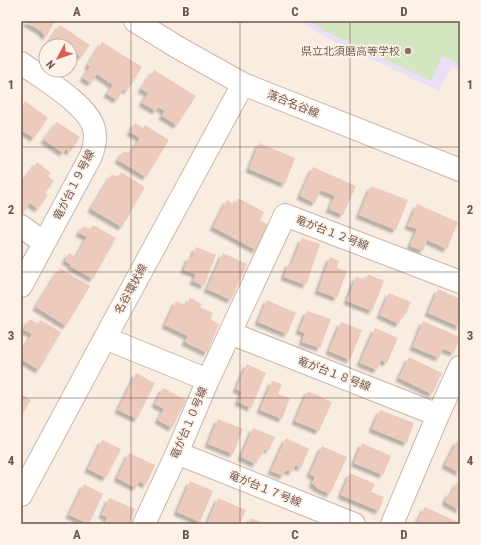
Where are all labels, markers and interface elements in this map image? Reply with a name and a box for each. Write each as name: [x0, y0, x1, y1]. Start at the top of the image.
text: A: [73, 4, 81, 19]
text: B: [182, 4, 190, 19]
text: C: [291, 4, 299, 19]
text: D: [400, 4, 408, 19]
north arrow: [38, 38, 78, 78]
place label: 県立北須磨高等学校: [301, 45, 400, 58]
marker: 県立北須磨高等学校: [403, 46, 413, 56]
text: N: [44, 57, 58, 71]
text: 1: [8, 77, 14, 92]
text: 1: [467, 77, 473, 92]
street label: 落合名谷線: [265, 88, 321, 120]
street label: 竜が台１９号線: [51, 148, 97, 222]
text: 2: [8, 202, 15, 217]
text: 2: [467, 202, 474, 217]
street label: 竜が台１２号線: [294, 213, 370, 253]
street label: 名谷環状線: [112, 262, 150, 316]
text: 3: [8, 328, 14, 343]
text: 3: [467, 328, 473, 343]
street label: 竜が台１８号線: [296, 354, 372, 394]
street label: 竜が台１０号線: [168, 385, 210, 461]
text: 4: [8, 453, 15, 468]
text: 4: [467, 453, 474, 468]
street label: 竜が台１７号線: [227, 469, 303, 509]
text: A: [73, 527, 81, 542]
text: B: [182, 527, 190, 542]
text: C: [291, 527, 299, 542]
text: D: [400, 527, 408, 542]

